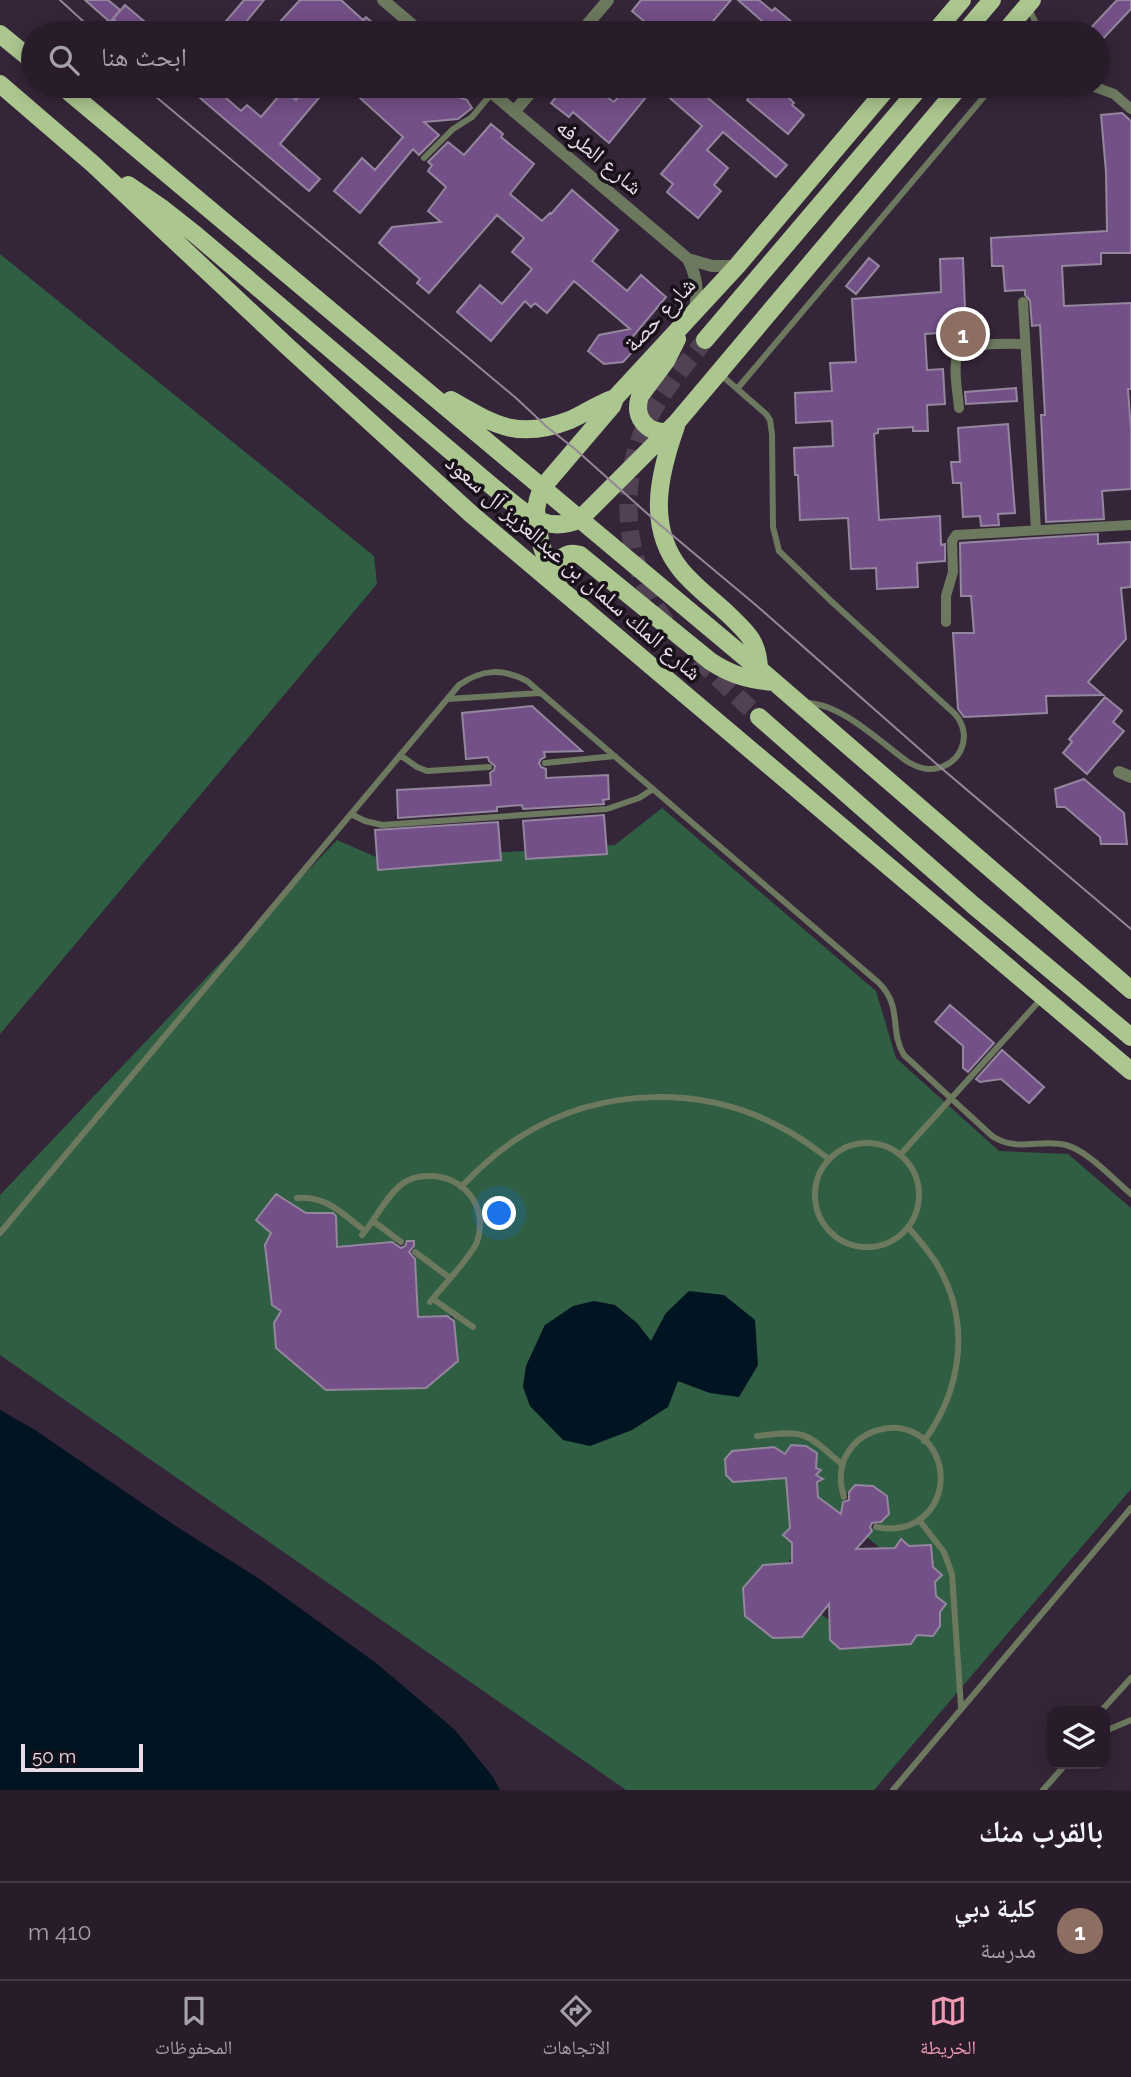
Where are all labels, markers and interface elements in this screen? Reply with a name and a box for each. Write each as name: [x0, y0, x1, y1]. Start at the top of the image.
search box: [21, 21, 1110, 98]
icon: search: [45, 41, 83, 79]
text: ابحث هنا: [101, 42, 187, 72]
street label: شارع الطرفه: [550, 112, 648, 201]
street label: شارع حصة: [618, 271, 702, 358]
pin: 1: [940, 308, 986, 360]
street label: شارع الملك سلمان بن عبدالعزيز آل سعود: [439, 448, 708, 687]
your location: [482, 1196, 516, 1230]
map controls: [1047, 1706, 1110, 1769]
button: layers: [1047, 1706, 1110, 1769]
scale bar: [21, 1741, 144, 1773]
text: 50 m: [32, 1745, 76, 1767]
text: بالقرب منك: [979, 1814, 1103, 1849]
text: كلية دبي: [954, 1893, 1036, 1923]
text: 410 m: [28, 1918, 92, 1945]
text: 1: [1074, 1918, 1086, 1945]
text: مدرسة: [980, 1936, 1036, 1963]
tab: المحفوظات: [155, 1992, 232, 2066]
tab: الاتجاهات: [542, 1992, 610, 2066]
tab: الخريطة: [920, 1992, 976, 2066]

